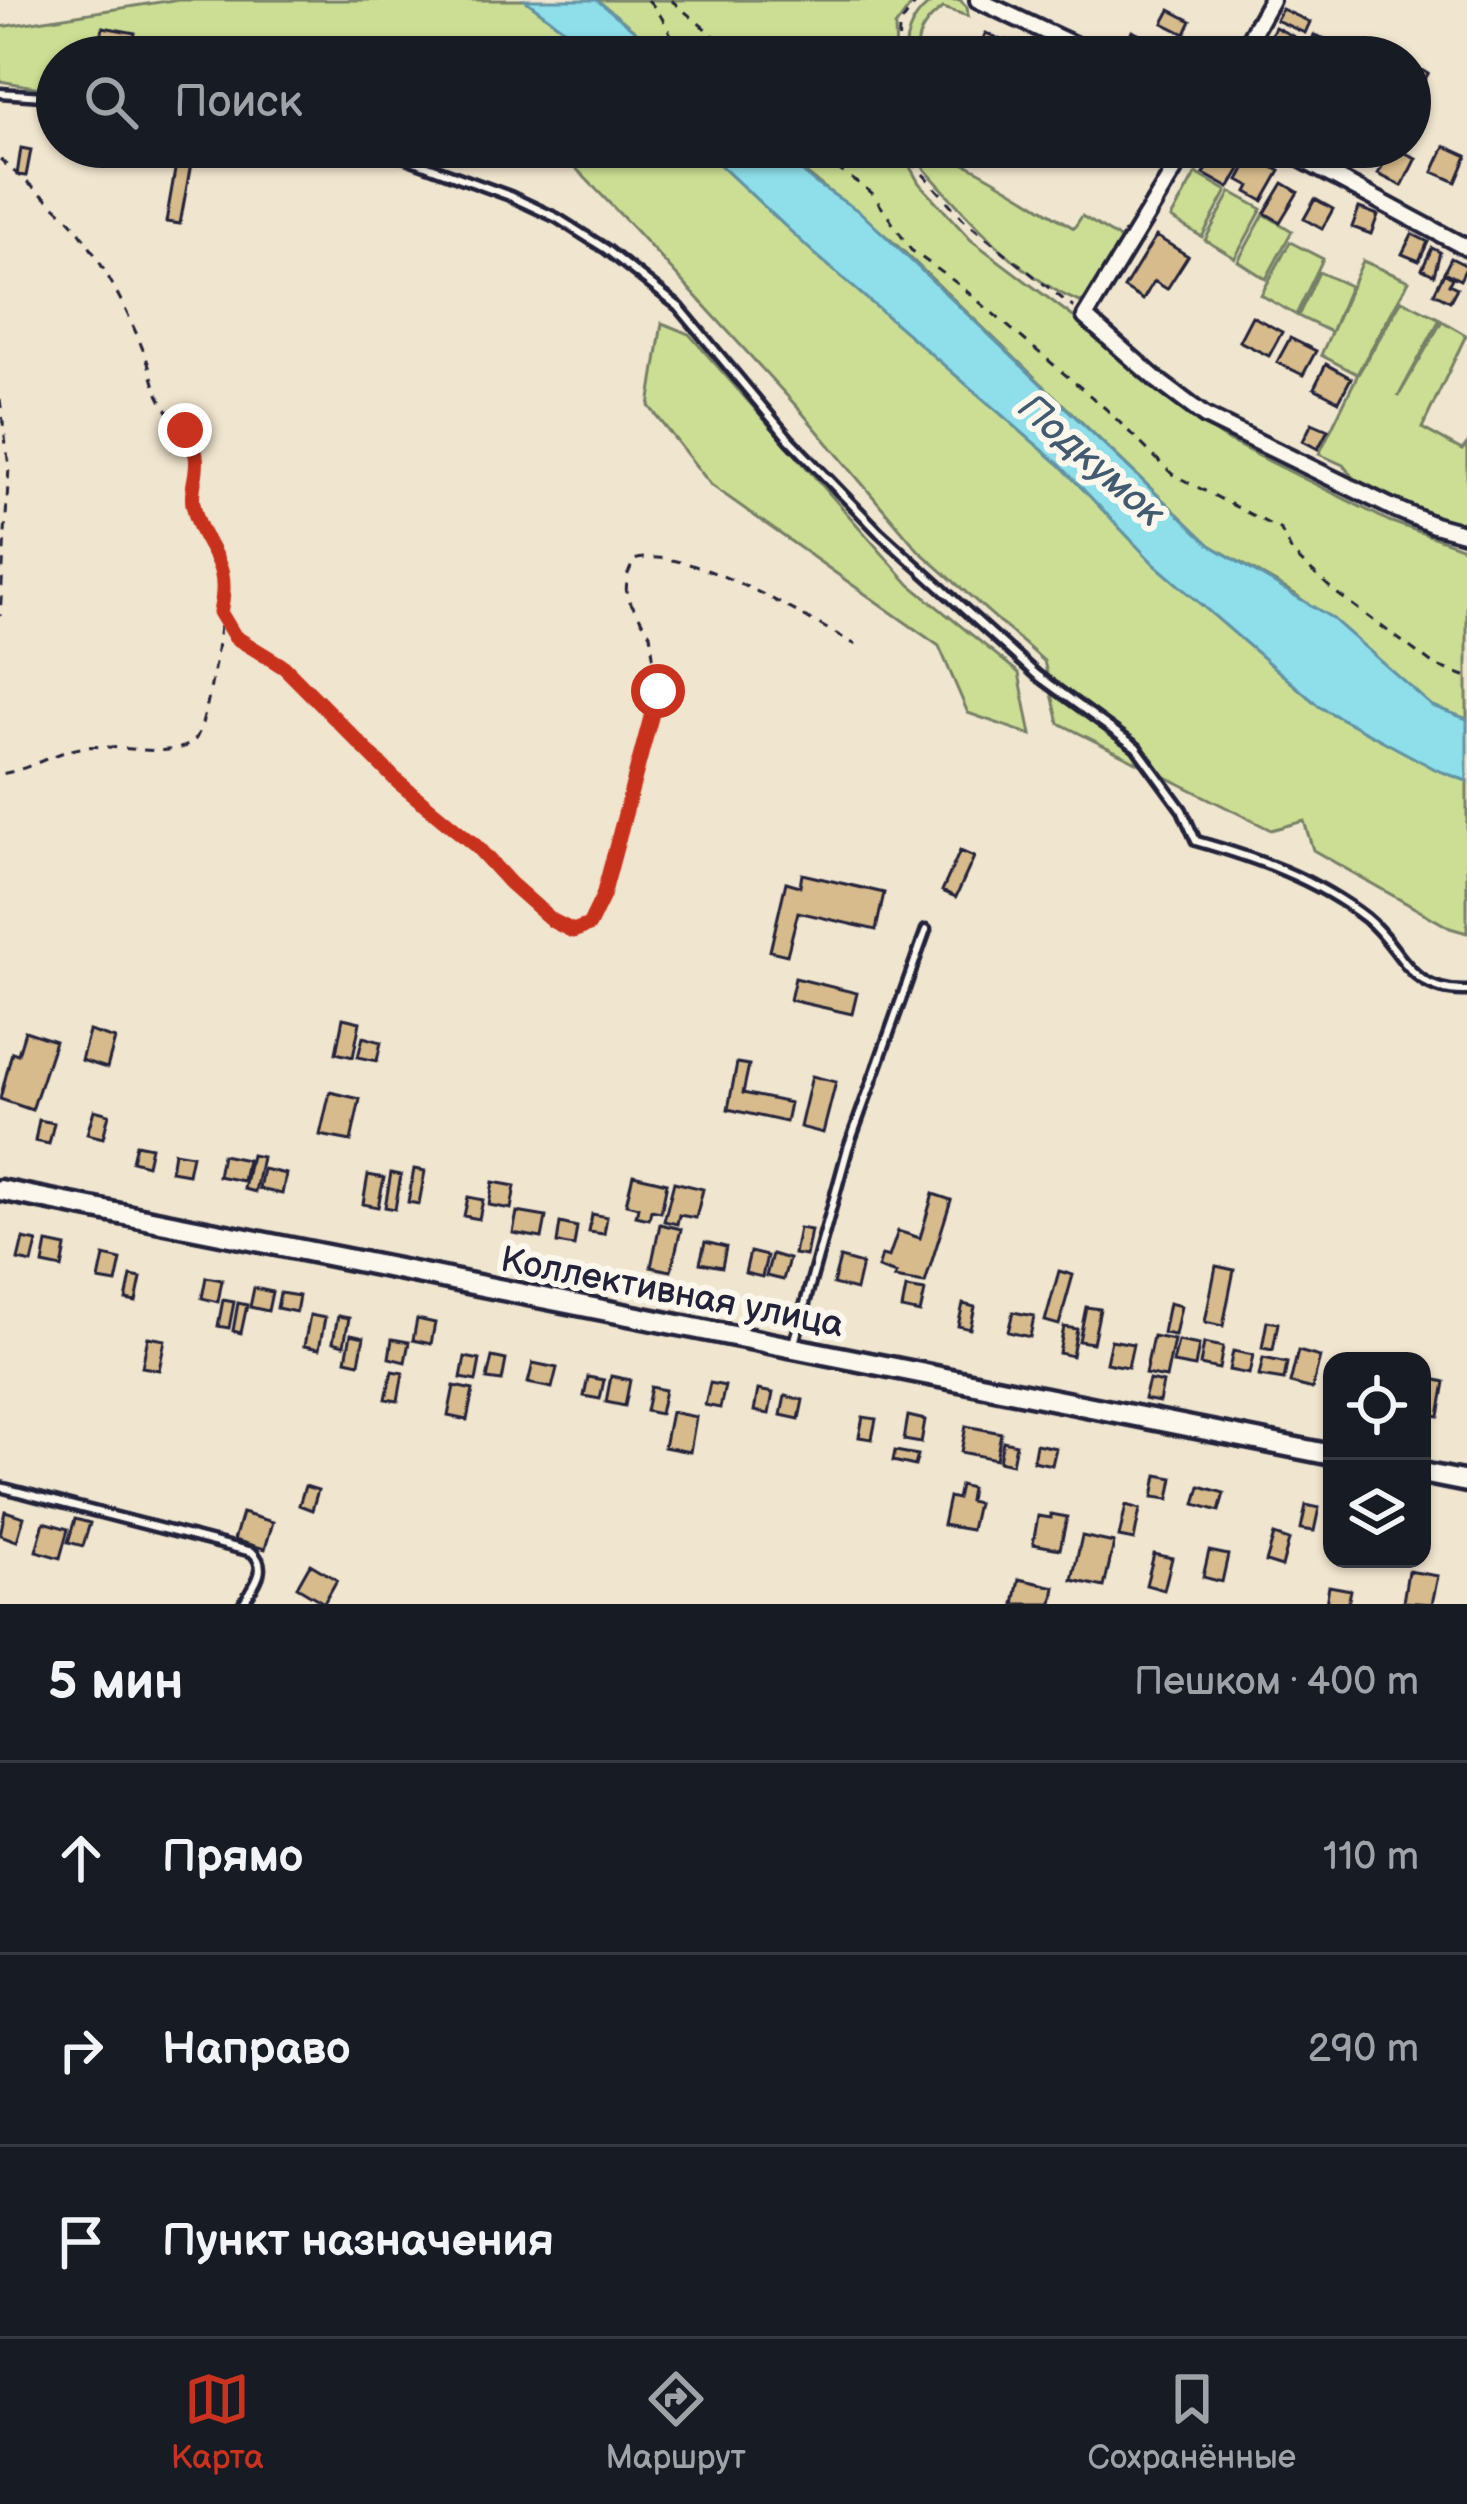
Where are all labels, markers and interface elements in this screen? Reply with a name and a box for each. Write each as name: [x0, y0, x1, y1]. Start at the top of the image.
search box: [36, 36, 1431, 168]
icon: search: [78, 69, 144, 135]
text: Поиск: [174, 75, 302, 130]
water label: Подкумок: [1008, 385, 1174, 538]
route end: [158, 403, 212, 457]
route start: [631, 664, 685, 718]
street label: Коллективная улица: [497, 1239, 847, 1347]
map controls: [1323, 1352, 1431, 1568]
button: locate: [1323, 1352, 1431, 1460]
button: layers: [1323, 1460, 1431, 1568]
text: 5 мин: [48, 1652, 183, 1713]
text: Пешком · 400 m: [1134, 1659, 1419, 1706]
icon: ahead: [48, 1825, 114, 1891]
text: Прямо: [162, 1830, 303, 1885]
text: 110 m: [1323, 1834, 1419, 1881]
icon: right: [48, 2017, 114, 2083]
text: Направо: [162, 2022, 351, 2077]
text: 290 m: [1308, 2026, 1419, 2073]
icon: arrive: [48, 2209, 114, 2275]
text: Пункт назначения: [162, 2214, 554, 2269]
tab: Карта: [171, 2366, 264, 2478]
tab: Маршрут: [606, 2366, 746, 2478]
tab: Сохранённые: [1088, 2366, 1296, 2478]

